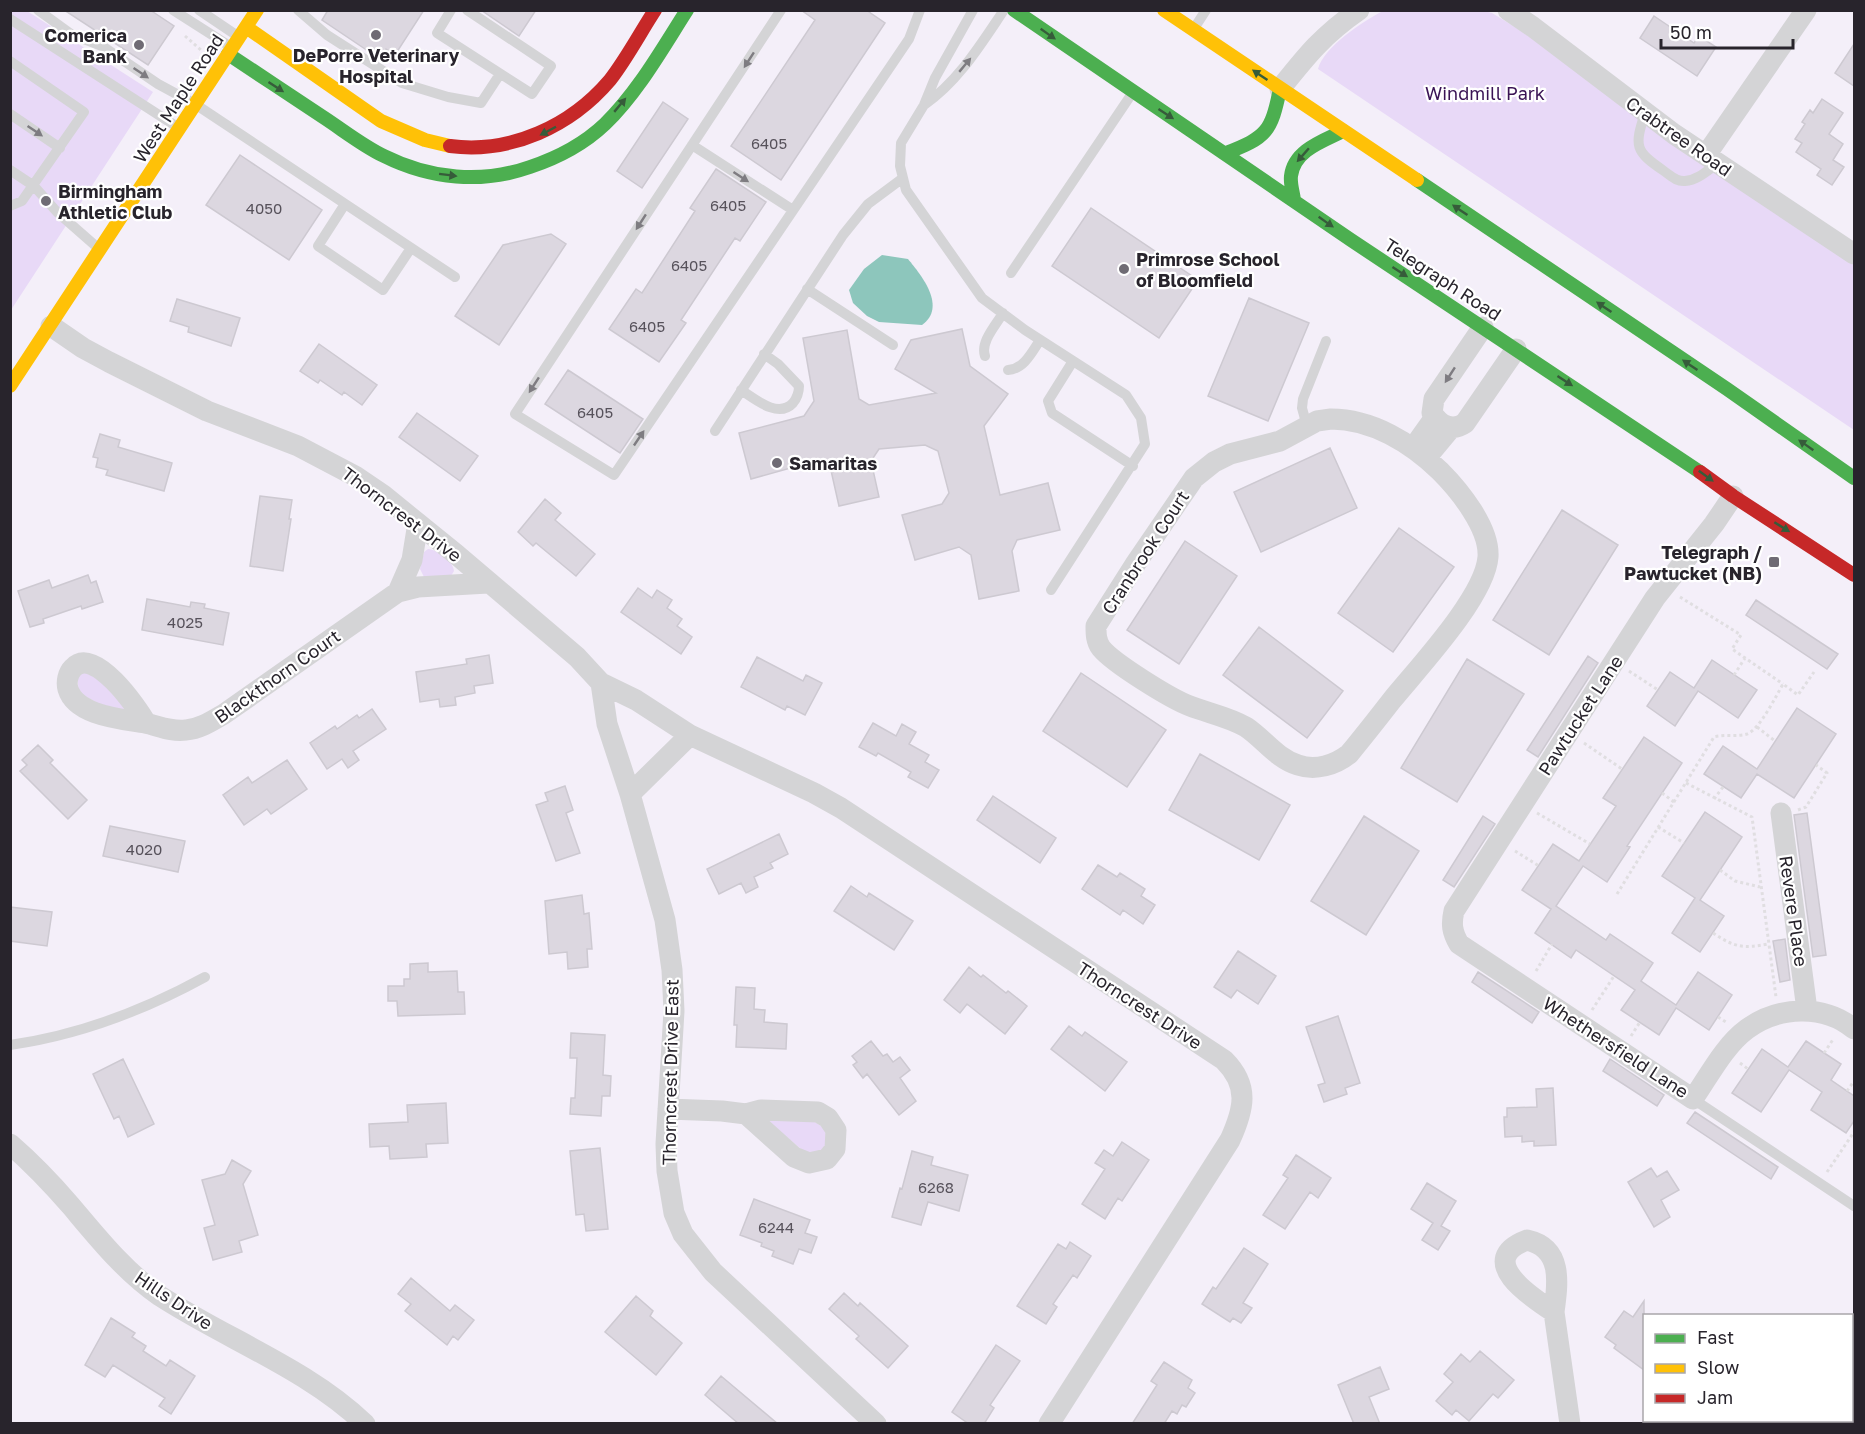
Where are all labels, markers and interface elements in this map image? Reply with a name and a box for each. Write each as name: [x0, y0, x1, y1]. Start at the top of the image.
scale bar: [1661, 12, 1793, 50]
text: 50 m: [1670, 21, 1712, 43]
place label: Comerica Bank: [44, 24, 128, 67]
marker: DePorre Veterinary Hospital: [369, 28, 383, 42]
one-way arrow: [1039, 28, 1055, 40]
street label: West Maple Road: [128, 29, 228, 167]
marker: Comerica Bank: [132, 38, 146, 52]
place label: DePorre Veterinary Hospital: [293, 44, 460, 87]
one-way arrow: [743, 51, 755, 67]
one-way arrow: [958, 58, 971, 73]
one-way arrow: [133, 67, 149, 79]
one-way arrow: [1252, 70, 1268, 81]
one-way arrow: [268, 81, 284, 92]
park label: Windmill Park: [1425, 82, 1545, 104]
street label: Crabtree Road: [1622, 91, 1736, 181]
one-way arrow: [614, 97, 627, 113]
one-way arrow: [1158, 108, 1174, 119]
one-way arrow: [27, 125, 43, 137]
one-way arrow: [539, 126, 556, 135]
house number: 6405: [751, 134, 787, 152]
one-way arrow: [1296, 148, 1309, 163]
one-way arrow: [438, 170, 457, 180]
one-way arrow: [733, 171, 750, 182]
place label: Birmingham Athletic Club: [58, 180, 172, 223]
marker: Birmingham Athletic Club: [39, 194, 53, 208]
house number: 6405: [710, 196, 746, 214]
house number: 4050: [246, 199, 282, 217]
one-way arrow: [1452, 205, 1468, 216]
one-way arrow: [636, 214, 647, 230]
one-way arrow: [1317, 216, 1333, 228]
street label: Telegraph Road: [1380, 233, 1506, 325]
place label: Primrose School of Bloomfield: [1136, 248, 1279, 291]
house number: 6405: [671, 256, 707, 274]
marker: Primrose School of Bloomfield: [1117, 262, 1131, 276]
one-way arrow: [1392, 266, 1408, 277]
one-way arrow: [1596, 302, 1613, 313]
house number: 6405: [629, 317, 665, 335]
one-way arrow: [1682, 359, 1698, 370]
one-way arrow: [1444, 367, 1455, 383]
one-way arrow: [1557, 376, 1573, 387]
one-way arrow: [529, 377, 540, 393]
house number: 6405: [577, 403, 613, 421]
one-way arrow: [633, 431, 645, 447]
one-way arrow: [1799, 439, 1815, 451]
place label: Samaritas: [789, 452, 877, 474]
marker: Samaritas: [770, 456, 784, 470]
street label: Thorncrest Drive: [338, 462, 466, 566]
one-way arrow: [1698, 470, 1714, 482]
street label: Cranbrook Court: [1097, 486, 1193, 618]
one-way arrow: [1774, 521, 1790, 532]
place label: Telegraph / Pawtucket (NB): [1624, 541, 1762, 584]
marker: Telegraph / Pawtucket (NB): [1767, 555, 1781, 569]
house number: 4025: [167, 613, 203, 631]
street label: Blackthorn Court: [210, 624, 344, 728]
street label: Pawtucket Lane: [1533, 651, 1627, 779]
house number: 4020: [126, 840, 162, 858]
street label: Revere Place: [1775, 854, 1813, 968]
street label: Thorncrest Drive: [1074, 957, 1206, 1053]
street label: Thorncrest Drive East: [657, 979, 683, 1165]
street label: Whethersfield Lane: [1539, 992, 1693, 1102]
house number: 6268: [918, 1178, 954, 1196]
house number: 6244: [758, 1218, 794, 1236]
street label: Hills Drive: [131, 1266, 217, 1334]
legend: [1643, 1314, 1853, 1422]
text: Fast: [1697, 1326, 1734, 1348]
text: Slow: [1697, 1356, 1740, 1378]
text: Jam: [1697, 1386, 1733, 1408]

